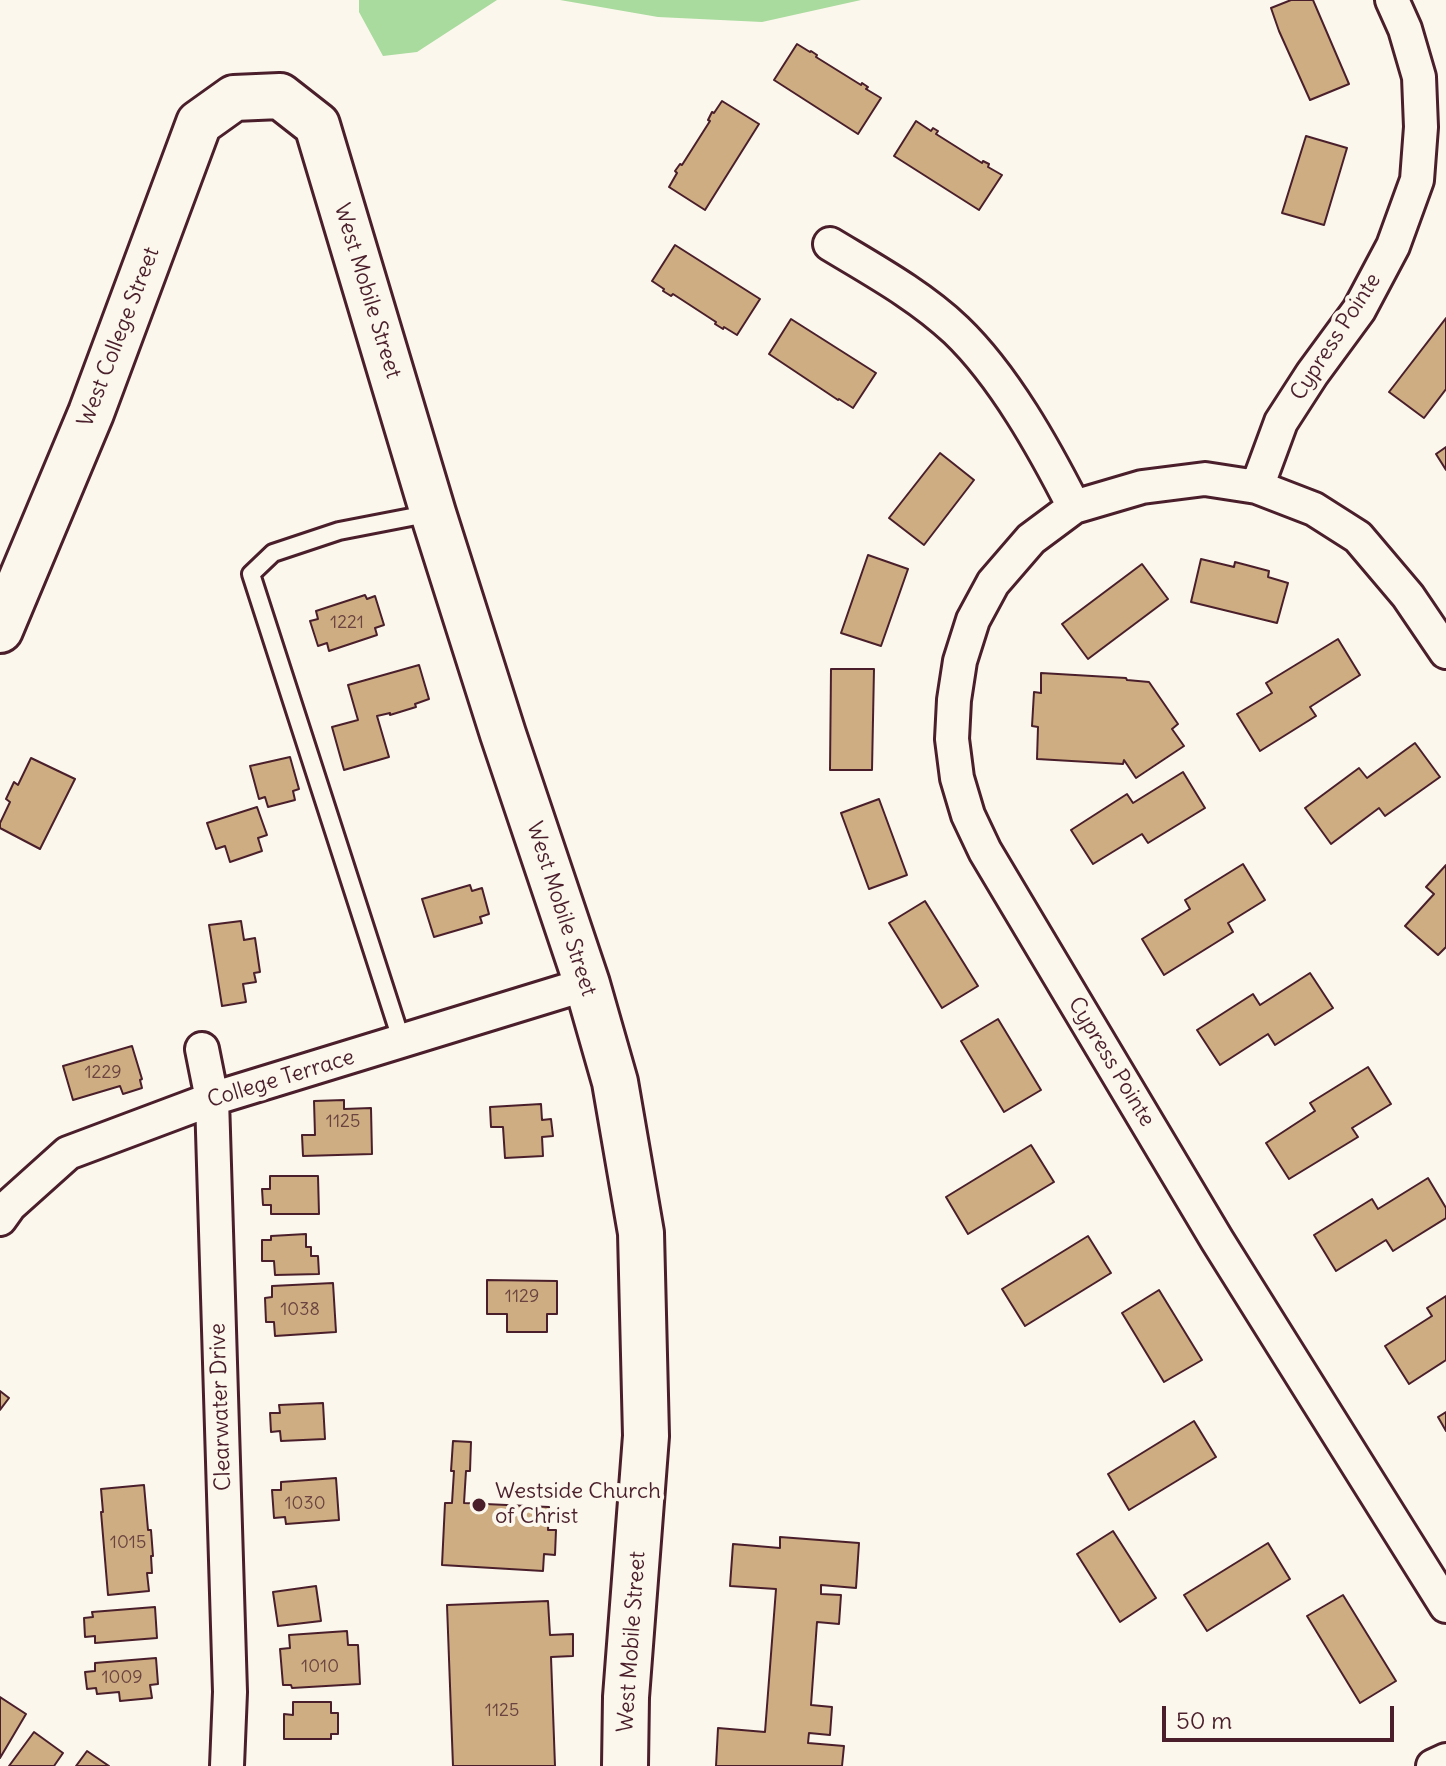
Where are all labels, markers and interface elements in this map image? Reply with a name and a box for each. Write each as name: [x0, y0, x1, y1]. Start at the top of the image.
street label: West Mobile Street: [328, 200, 406, 382]
street label: West College Street: [73, 244, 165, 430]
street label: Cypress Pointe: [1285, 268, 1387, 406]
house number: 1221: [330, 612, 364, 634]
street label: West Mobile Street: [520, 819, 602, 999]
street label: Cypress Pointe: [1062, 993, 1160, 1131]
street label: College Terrace: [204, 1044, 358, 1114]
house number: 1229: [84, 1062, 122, 1084]
house number: 1125: [326, 1111, 360, 1133]
house number: 1129: [505, 1286, 539, 1308]
house number: 1038: [280, 1299, 320, 1321]
street label: Clearwater Drive: [205, 1323, 237, 1491]
place label: Westside Church of Christ: [495, 1479, 661, 1530]
house number: 1030: [284, 1493, 326, 1515]
marker: Westside Church of Christ: [470, 1496, 488, 1514]
house number: 1015: [110, 1532, 146, 1554]
street label: West Mobile Street: [613, 1551, 651, 1733]
house number: 1010: [301, 1656, 339, 1678]
house number: 1009: [101, 1667, 143, 1689]
scale bar: [1166, 1690, 1398, 1740]
house number: 1125: [485, 1700, 519, 1722]
text: 50 m: [1176, 1705, 1232, 1735]

